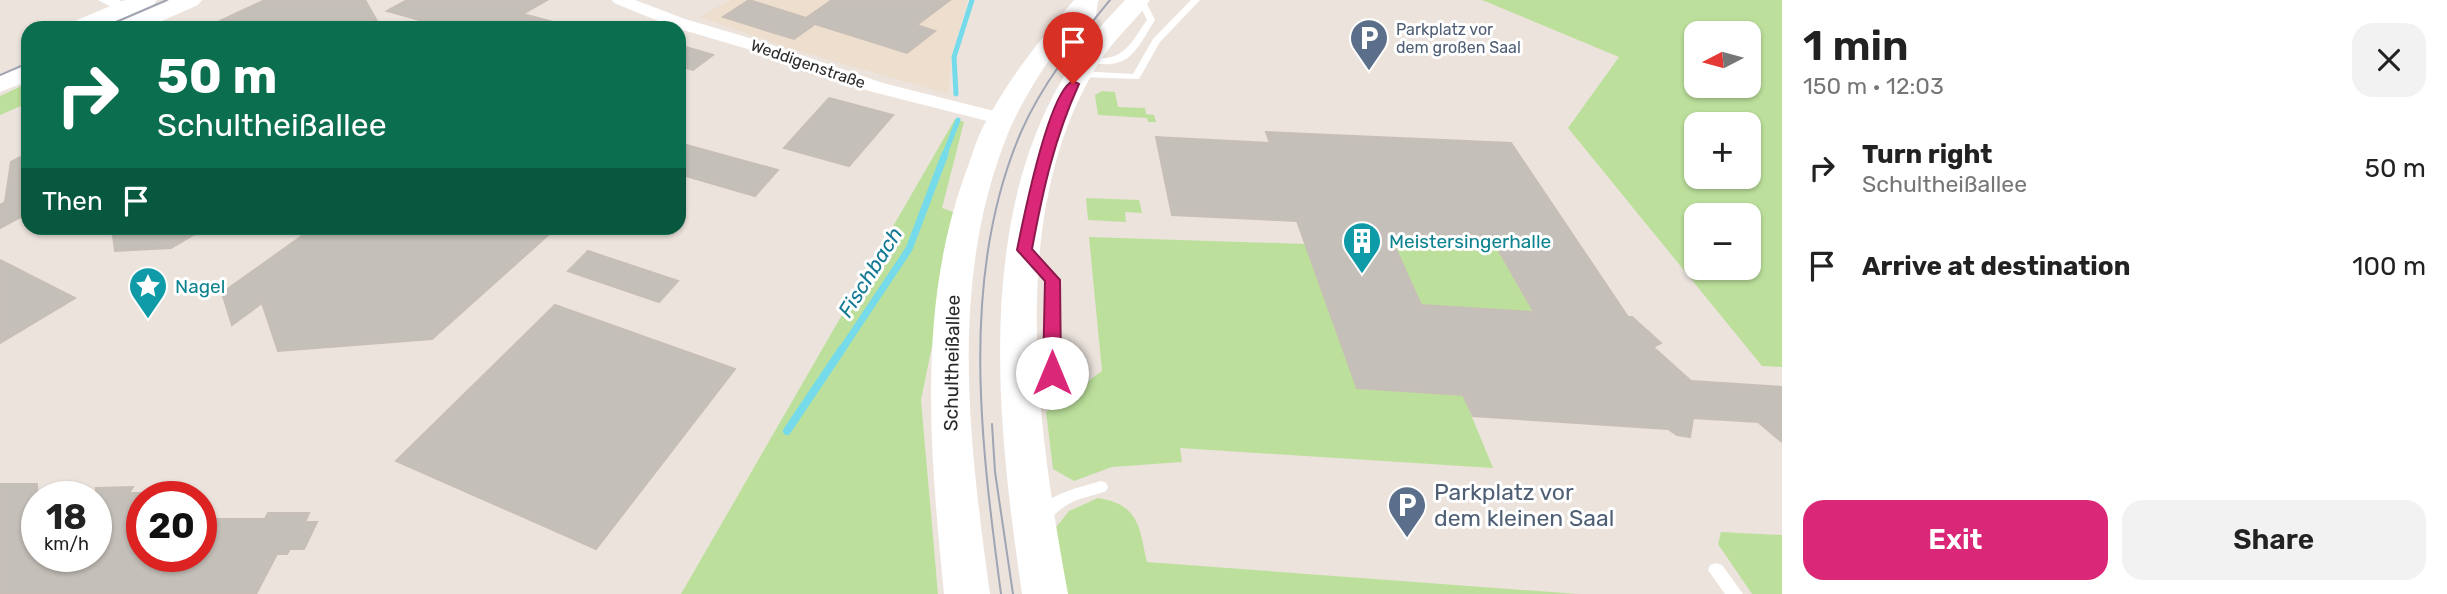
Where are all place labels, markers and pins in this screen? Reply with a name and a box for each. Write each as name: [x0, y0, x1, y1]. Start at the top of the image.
pin: [1043, 12.0, 1103, 84]
parking icon: Parkplatz vor dem großen Saal: [1348, 17, 1390, 72]
place label: Parkplatz vor dem großen Saal: [1396, 20, 1521, 57]
building icon: Meistersingerhalle: [1341, 220, 1383, 275]
place label: Meistersingerhalle: [1389, 230, 1551, 253]
place icon: Nagel: [127, 265, 169, 320]
place label: Nagel: [175, 275, 225, 298]
place label: Parkplatz vor dem kleinen Saal: [1434, 478, 1614, 532]
parking icon: Parkplatz vor dem kleinen Saal: [1386, 484, 1428, 539]

